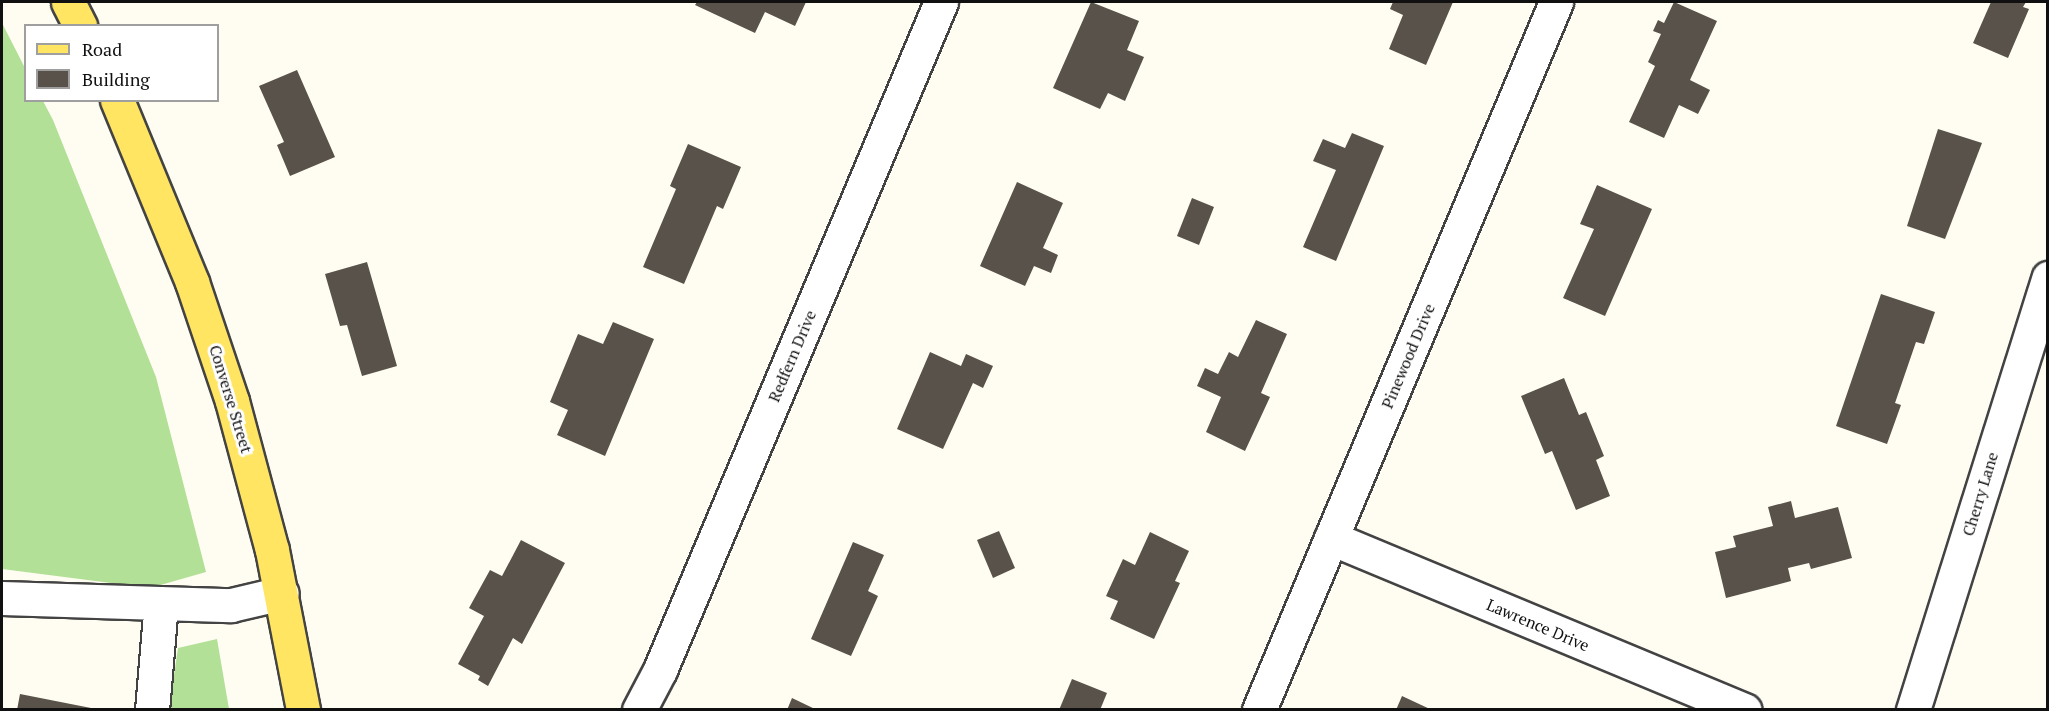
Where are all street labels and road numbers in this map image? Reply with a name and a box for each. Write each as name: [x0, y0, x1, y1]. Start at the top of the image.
street label: Pinewood Drive: [1377, 301, 1439, 411]
street label: Redfern Drive: [764, 307, 820, 405]
street label: Converse Street: [205, 343, 257, 455]
street label: Cherry Lane: [1958, 450, 2002, 538]
street label: Lawrence Drive: [1484, 595, 1592, 655]

